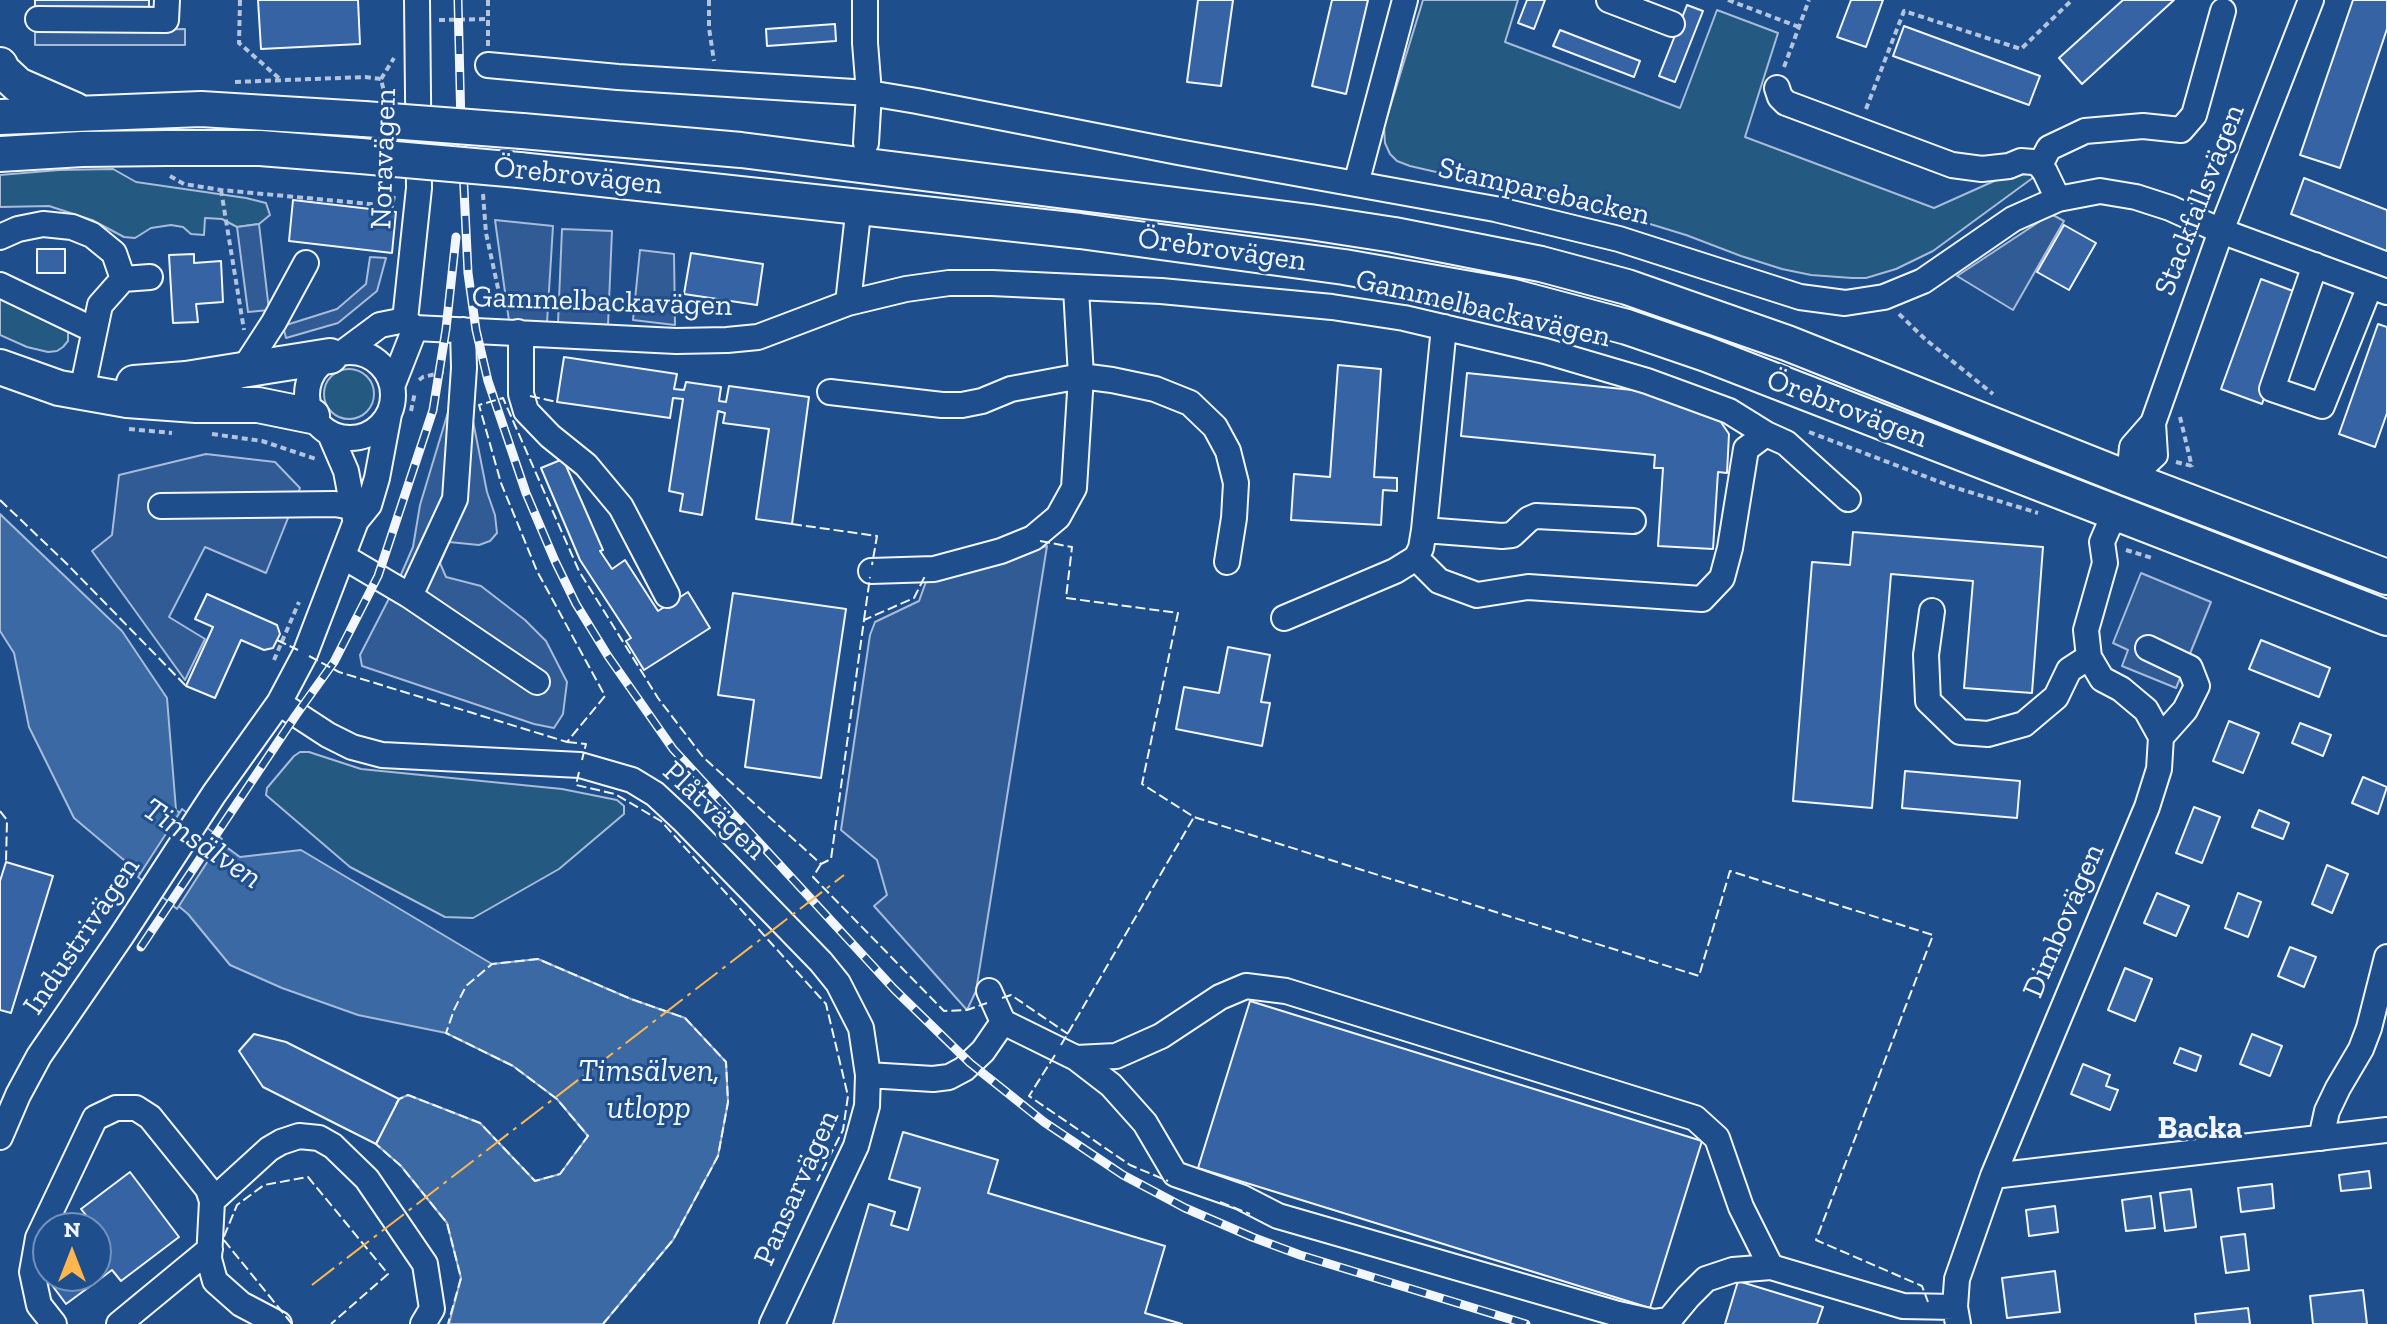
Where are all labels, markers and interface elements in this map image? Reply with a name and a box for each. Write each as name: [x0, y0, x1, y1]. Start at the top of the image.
street label: Noravägen: [364, 88, 404, 230]
street label: Stackfallsvägen: [2147, 99, 2253, 301]
street label: Örebrovägen: [492, 149, 664, 203]
street label: Stamparebacken: [1435, 150, 1653, 234]
street label: Örebrovägen: [1136, 220, 1308, 280]
street label: Gammelbackavägen: [1352, 262, 1614, 356]
street label: Gammelbackavägen: [471, 279, 733, 325]
street label: Örebrovägen: [1761, 362, 1933, 456]
street label: Plåtvägen: [655, 754, 773, 868]
water label: Timsälven: [135, 790, 269, 898]
street label: Dimbovägen: [2015, 839, 2113, 1003]
street label: Industrivägen: [16, 850, 148, 1022]
water label: Timsälven, utlopp: [578, 1053, 720, 1128]
street label: Pansarvägen: [747, 1105, 847, 1271]
district label: Backa: [2157, 1110, 2243, 1148]
north arrow: [32, 1212, 112, 1292]
text: N: [64, 1216, 80, 1243]

